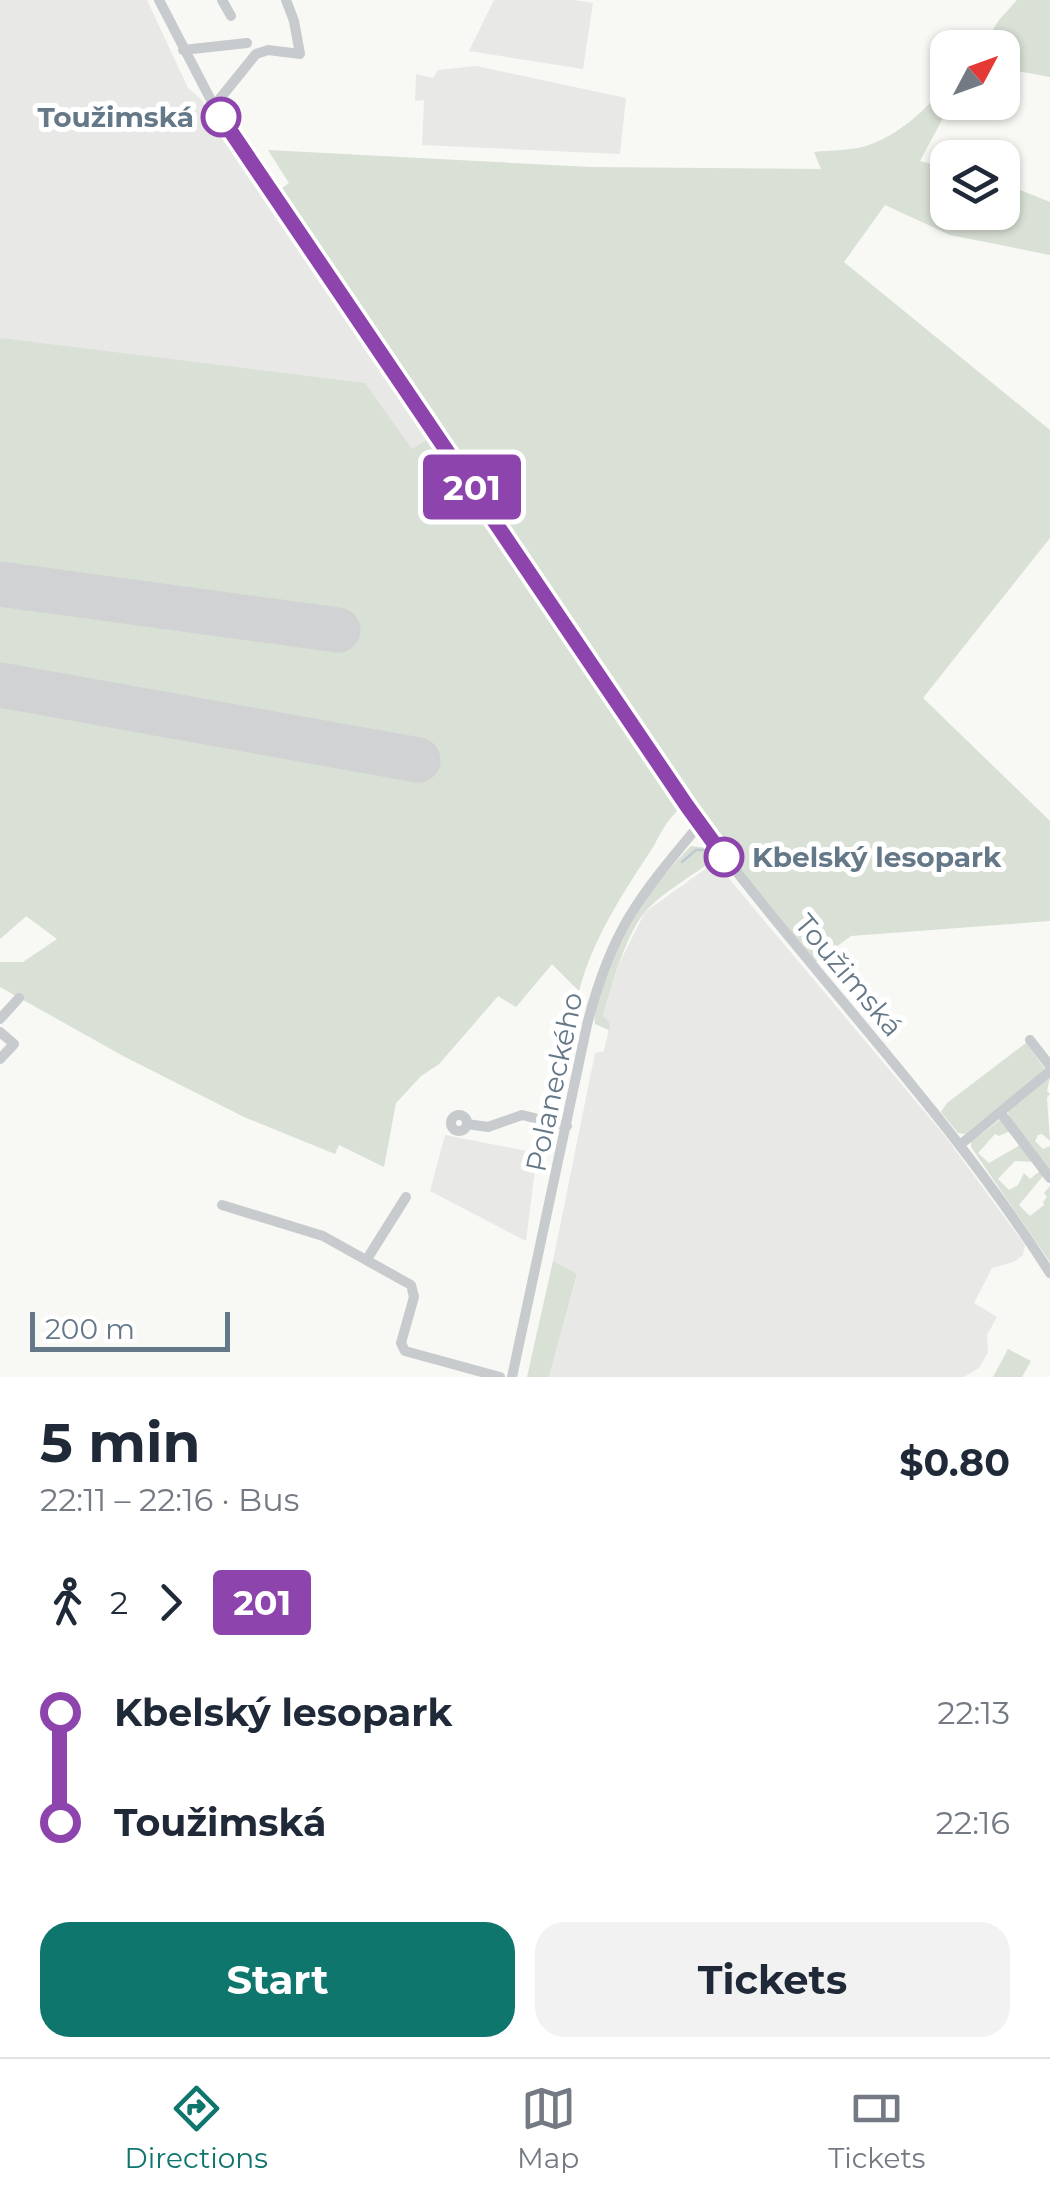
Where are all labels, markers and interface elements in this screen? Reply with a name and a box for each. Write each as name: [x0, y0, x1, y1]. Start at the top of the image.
north arrow: [930, 30, 1020, 120]
map controls: [930, 30, 1020, 230]
marker: Toužimská: [202, 98, 240, 136]
place label: Toužimská: [37, 100, 194, 134]
button: layers: [930, 140, 1020, 230]
line badge: 201: [414, 454, 530, 520]
text: 201: [443, 466, 501, 509]
marker: Kbelský lesopark: [705, 838, 743, 876]
place label: Kbelský lesopark: [752, 840, 1002, 874]
street label: Toužimská: [788, 907, 910, 1043]
street label: Polaneckého: [518, 989, 590, 1175]
scale bar: [30, 1307, 230, 1352]
text: 200 m: [45, 1312, 135, 1346]
text: 5 min: [40, 1409, 201, 1476]
text: $0.80: [899, 1439, 1010, 1486]
text: 22:11 – 22:16 · Bus: [40, 1480, 299, 1519]
icon: walk: [40, 1575, 95, 1630]
icon: forward: [143, 1575, 198, 1630]
text: 201: [233, 1581, 291, 1624]
text: 2: [110, 1583, 128, 1622]
text: Kbelský lesopark: [114, 1689, 452, 1736]
text: 22:13: [937, 1693, 1010, 1732]
text: Toužimská: [114, 1799, 326, 1846]
text: 22:16: [936, 1803, 1010, 1842]
button: Start: [40, 1922, 515, 2037]
button: Tickets: [535, 1922, 1010, 2037]
tab: Directions: [125, 2081, 268, 2175]
tab: Map: [517, 2081, 579, 2175]
tab: Tickets: [828, 2081, 925, 2175]

